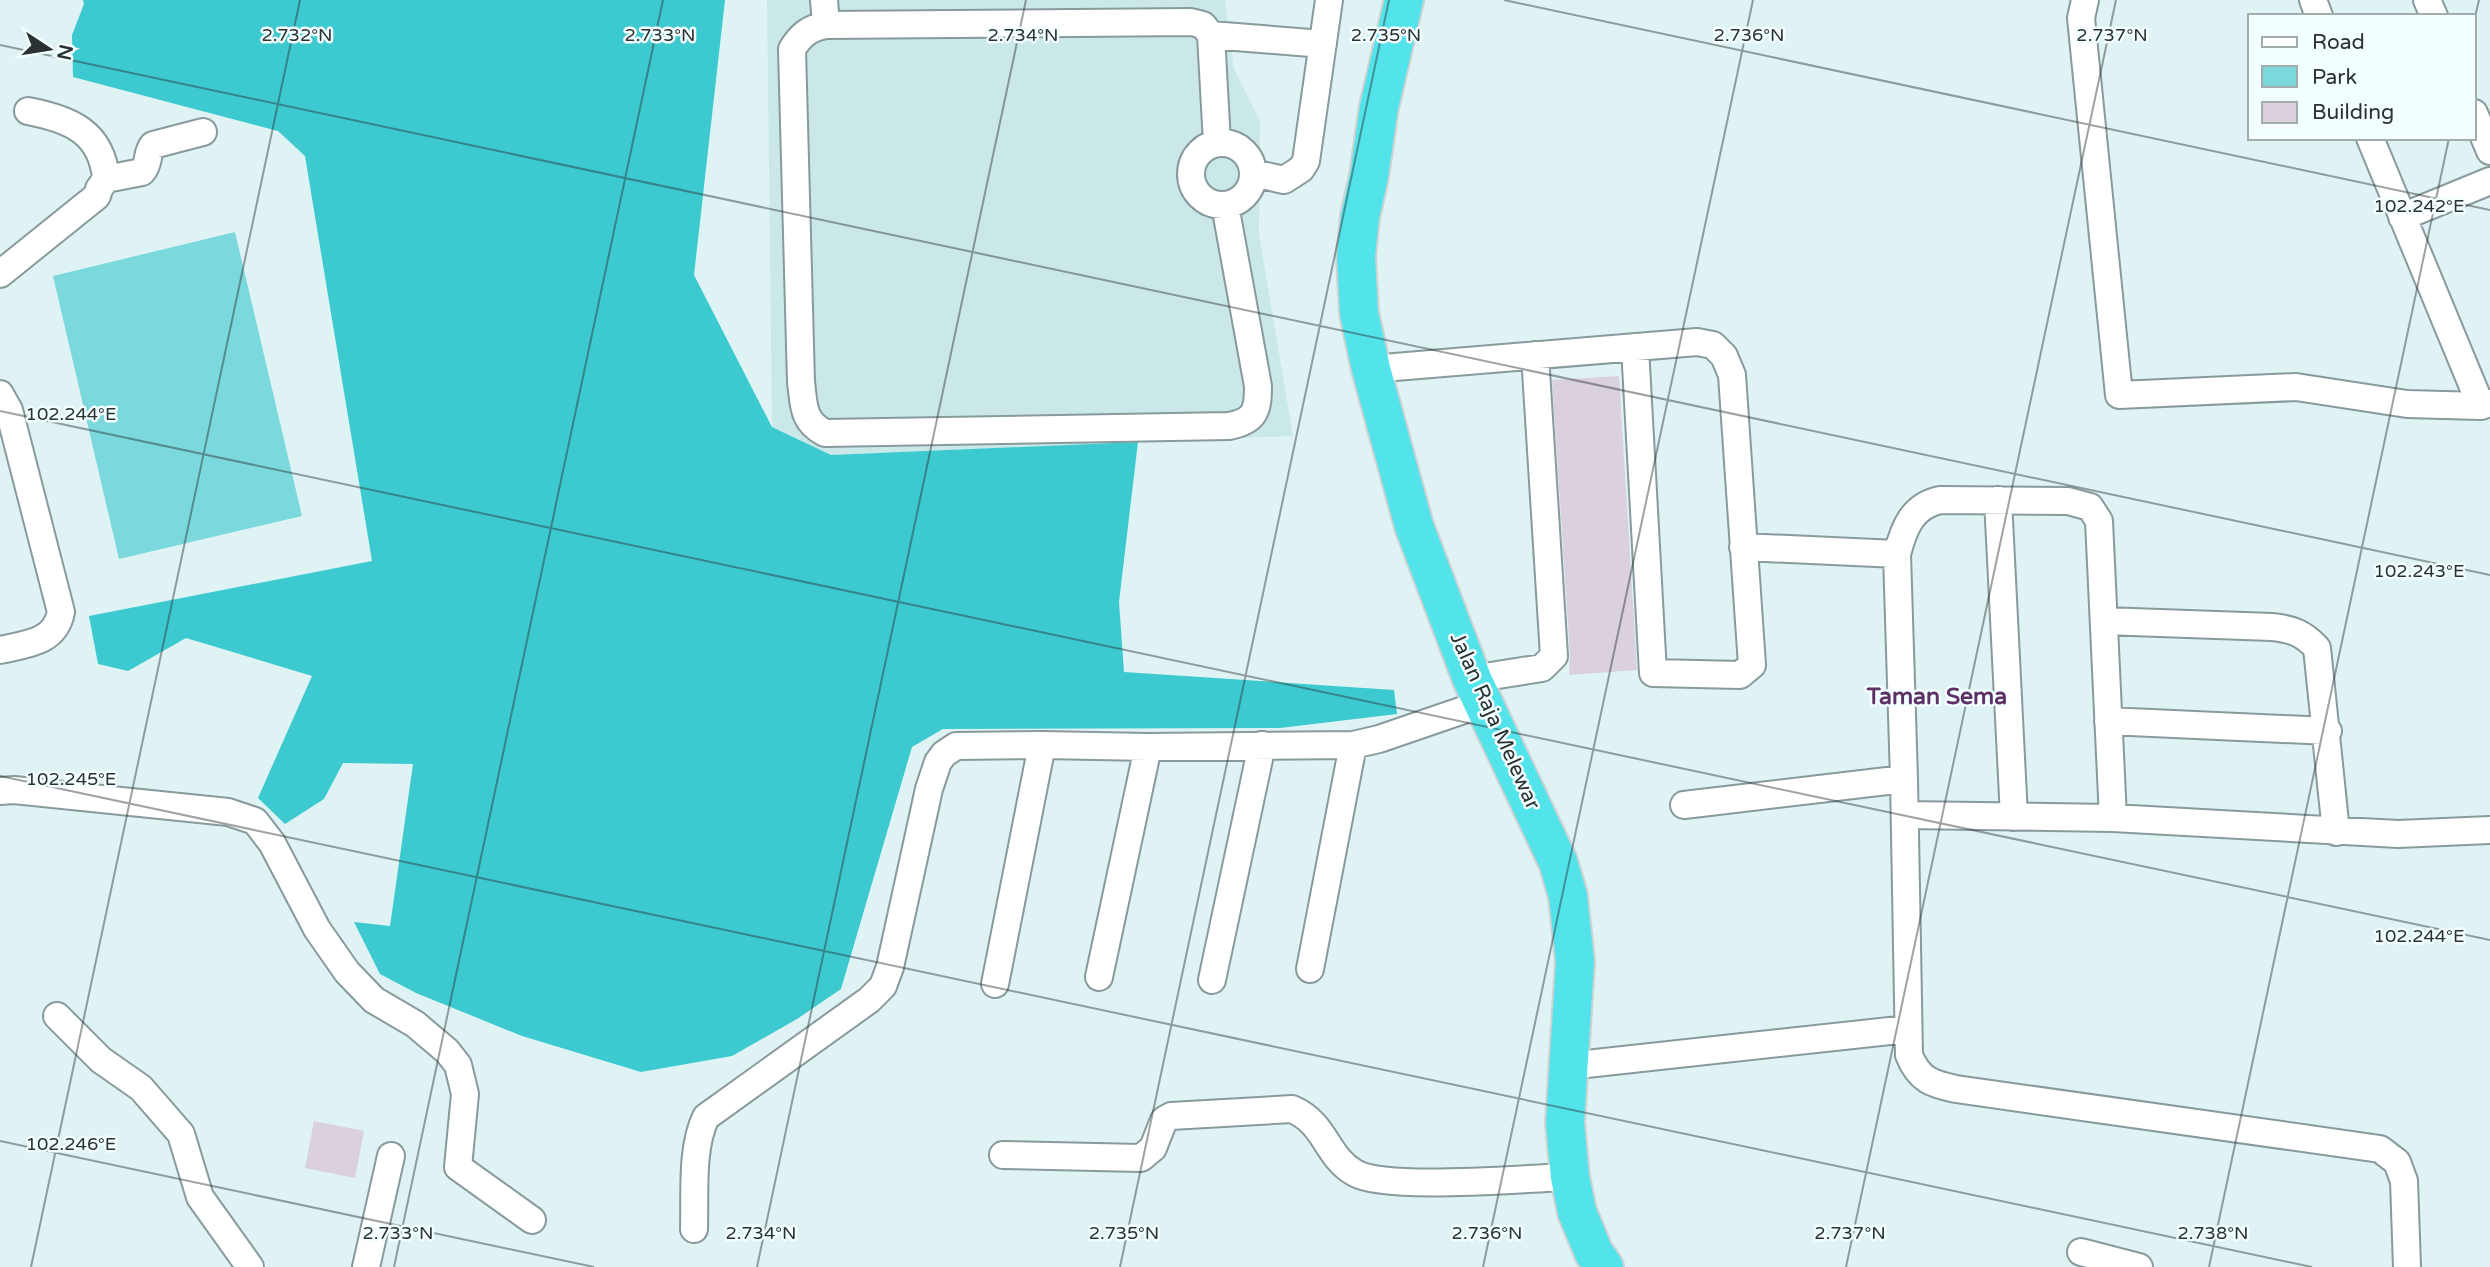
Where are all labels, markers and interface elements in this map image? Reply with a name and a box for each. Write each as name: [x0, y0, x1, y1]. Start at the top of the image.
north arrow: [14, 14, 84, 84]
legend: [2248, 14, 2476, 140]
text: 2.732°N: [262, 24, 332, 46]
text: 2.733°N: [625, 24, 695, 46]
text: 2.734°N: [988, 24, 1058, 46]
text: 2.735°N: [1351, 24, 1421, 46]
text: 2.736°N: [1714, 24, 1784, 46]
text: 2.737°N: [2076, 24, 2148, 46]
text: Road: [2312, 30, 2365, 55]
text: N: [52, 43, 77, 62]
text: Park: [2312, 65, 2357, 90]
text: Building: [2312, 100, 2394, 125]
text: 102.242°E: [2374, 195, 2464, 217]
text: 102.244°E: [26, 403, 116, 425]
text: 102.243°E: [2374, 560, 2464, 582]
street label: Jalan Raja Melewar: [1445, 628, 1545, 814]
district label: Taman Sema: [1866, 683, 2007, 711]
text: 102.245°E: [26, 768, 116, 790]
text: 102.244°E: [2374, 925, 2464, 947]
text: 102.246°E: [26, 1133, 116, 1155]
text: 2.733°N: [363, 1222, 433, 1244]
text: 2.734°N: [726, 1222, 796, 1244]
text: 2.735°N: [1089, 1222, 1159, 1244]
text: 2.736°N: [1452, 1222, 1522, 1244]
text: 2.737°N: [1814, 1222, 1886, 1244]
text: 2.738°N: [2178, 1222, 2248, 1244]

